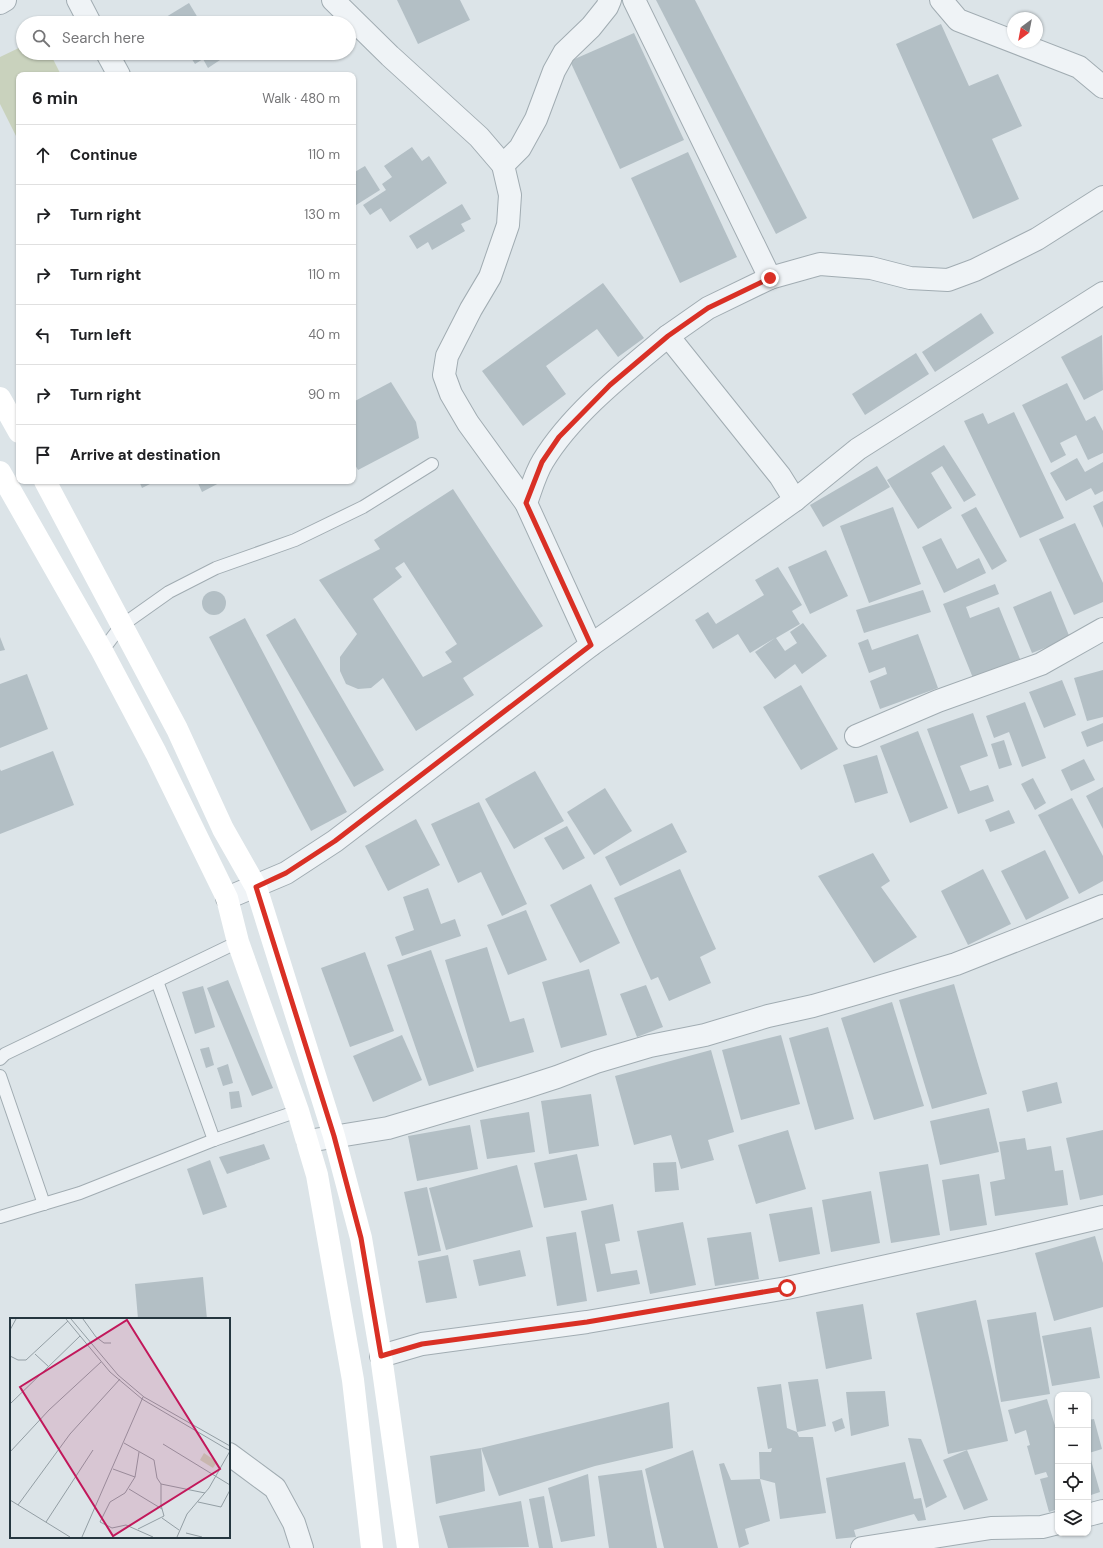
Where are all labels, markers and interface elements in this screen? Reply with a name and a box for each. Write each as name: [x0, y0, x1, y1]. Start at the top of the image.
north arrow: [1007, 12, 1043, 48]
search box: [16, 16, 356, 60]
icon: search: [30, 27, 52, 49]
text: Search here: [62, 28, 145, 48]
text: 6 min: [32, 87, 78, 109]
text: Walk · 480 m: [262, 90, 340, 107]
icon: ahead: [32, 144, 54, 166]
text: Continue: [70, 145, 138, 165]
text: 110 m: [308, 146, 340, 163]
icon: right: [32, 204, 54, 226]
text: Turn right: [70, 205, 141, 225]
text: 130 m: [304, 206, 340, 223]
icon: right: [32, 264, 54, 286]
text: Turn right: [70, 265, 141, 285]
text: 110 m: [308, 266, 340, 283]
route end: [761, 269, 779, 287]
icon: left: [32, 324, 54, 346]
text: Turn left: [70, 325, 131, 345]
text: 40 m: [308, 326, 340, 343]
icon: right: [32, 384, 54, 406]
text: Turn right: [70, 385, 141, 405]
text: 90 m: [308, 386, 340, 403]
icon: arrive: [32, 444, 54, 466]
text: Arrive at destination: [70, 445, 221, 465]
route start: [778, 1279, 796, 1297]
inset map: [10, 1318, 230, 1538]
map controls: [1055, 1392, 1091, 1536]
button: +: [1055, 1392, 1091, 1428]
button: −: [1055, 1428, 1091, 1464]
button: locate: [1055, 1464, 1091, 1500]
button: layers: [1055, 1500, 1091, 1536]

